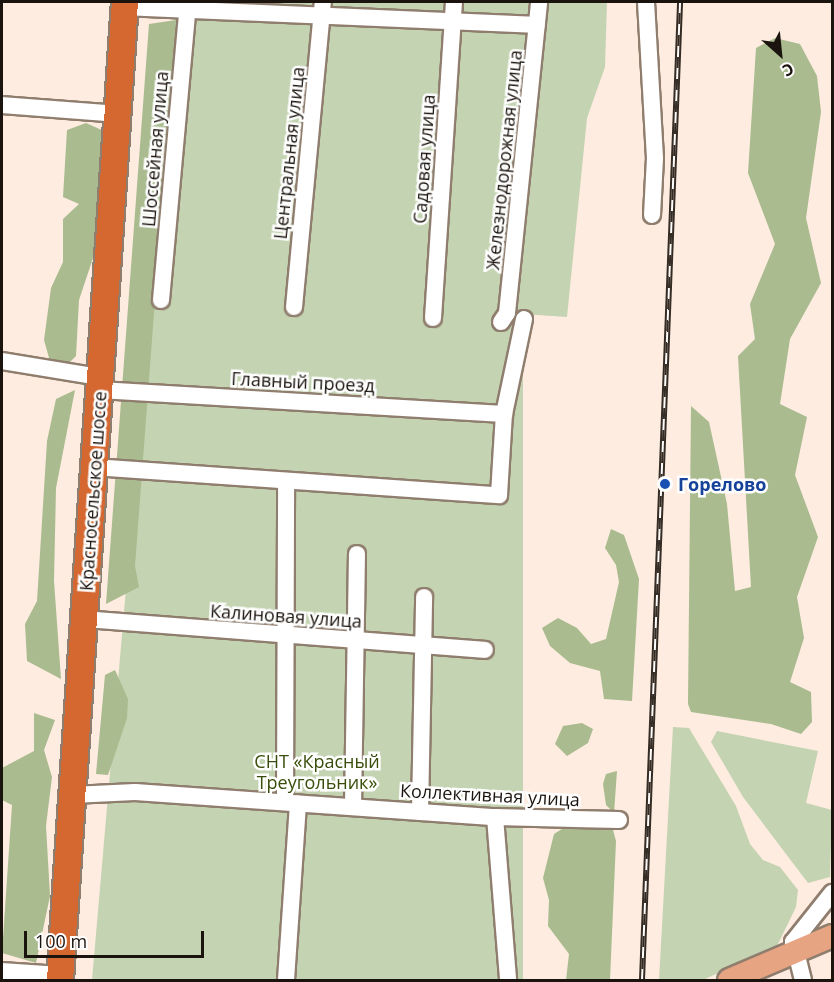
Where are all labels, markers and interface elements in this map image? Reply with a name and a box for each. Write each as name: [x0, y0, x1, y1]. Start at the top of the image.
north arrow: [750, 24, 810, 84]
street label: Железнодорожная улица: [482, 49, 526, 271]
text: С: [779, 58, 798, 82]
street label: Центральная улица: [269, 66, 309, 240]
street label: Шоссейная улица: [137, 70, 173, 228]
street label: Садовая улица: [409, 94, 439, 224]
street label: Главный проезд: [231, 367, 375, 397]
street label: Красносельское шоссе: [75, 390, 111, 592]
place label: Горелово: [678, 473, 766, 495]
marker: Горелово: [656, 475, 674, 493]
street label: Калиновая улица: [209, 600, 363, 632]
park label: СНТ «Красный Треугольник»: [254, 751, 380, 794]
street label: Коллективная улица: [399, 780, 581, 810]
scale bar: [27, 919, 207, 957]
text: 100 m: [35, 929, 87, 953]

